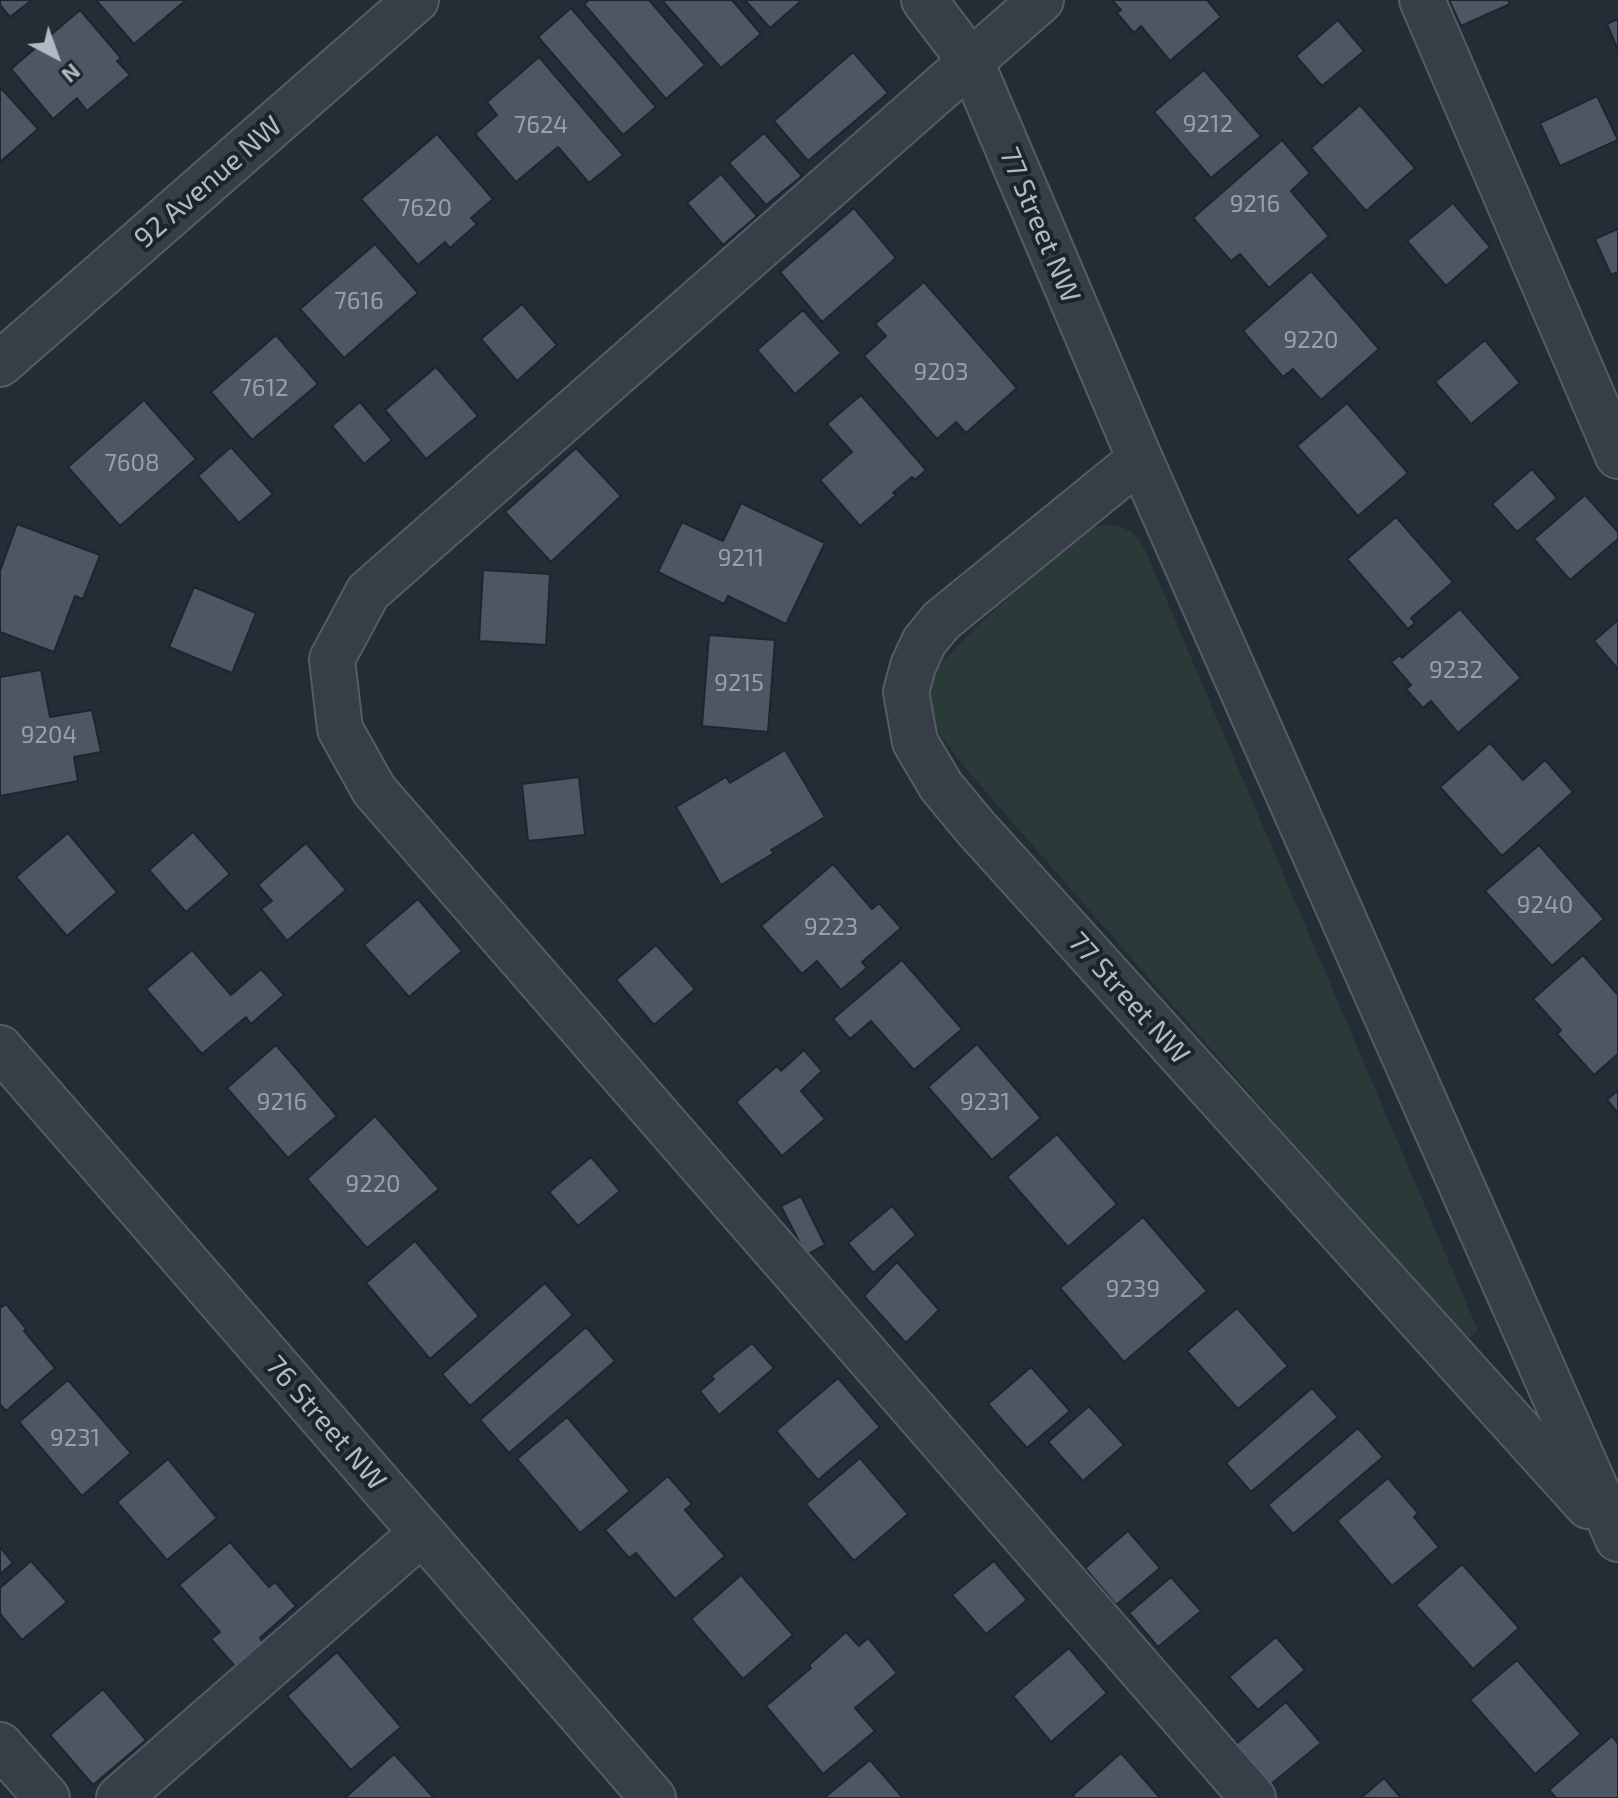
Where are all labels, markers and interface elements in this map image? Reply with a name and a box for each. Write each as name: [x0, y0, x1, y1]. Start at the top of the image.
north arrow: [16, 16, 96, 96]
text: N: [57, 59, 86, 89]
street label: 92 Avenue NW: [127, 109, 289, 255]
house number: 9212: [1183, 110, 1233, 138]
house number: 7624: [514, 111, 568, 139]
street label: 77 Street NW: [992, 142, 1088, 308]
house number: 9216: [1230, 190, 1280, 218]
house number: 7620: [398, 194, 452, 222]
house number: 7616: [334, 287, 384, 315]
house number: 9220: [1283, 326, 1339, 354]
house number: 9203: [913, 358, 969, 386]
house number: 7612: [239, 374, 289, 402]
house number: 7608: [104, 449, 160, 477]
house number: 9211: [718, 544, 764, 572]
house number: 9232: [1429, 656, 1483, 684]
house number: 9215: [714, 669, 764, 697]
house number: 9204: [21, 721, 77, 749]
house number: 9240: [1517, 891, 1573, 919]
house number: 9223: [804, 913, 858, 941]
street label: 77 Street NW: [1061, 925, 1197, 1071]
house number: 9216: [257, 1088, 307, 1116]
house number: 9231: [960, 1088, 1010, 1116]
house number: 9220: [345, 1170, 401, 1198]
house number: 9239: [1106, 1275, 1160, 1303]
street label: 76 Street NW: [259, 1349, 393, 1497]
house number: 9231: [50, 1424, 100, 1452]

